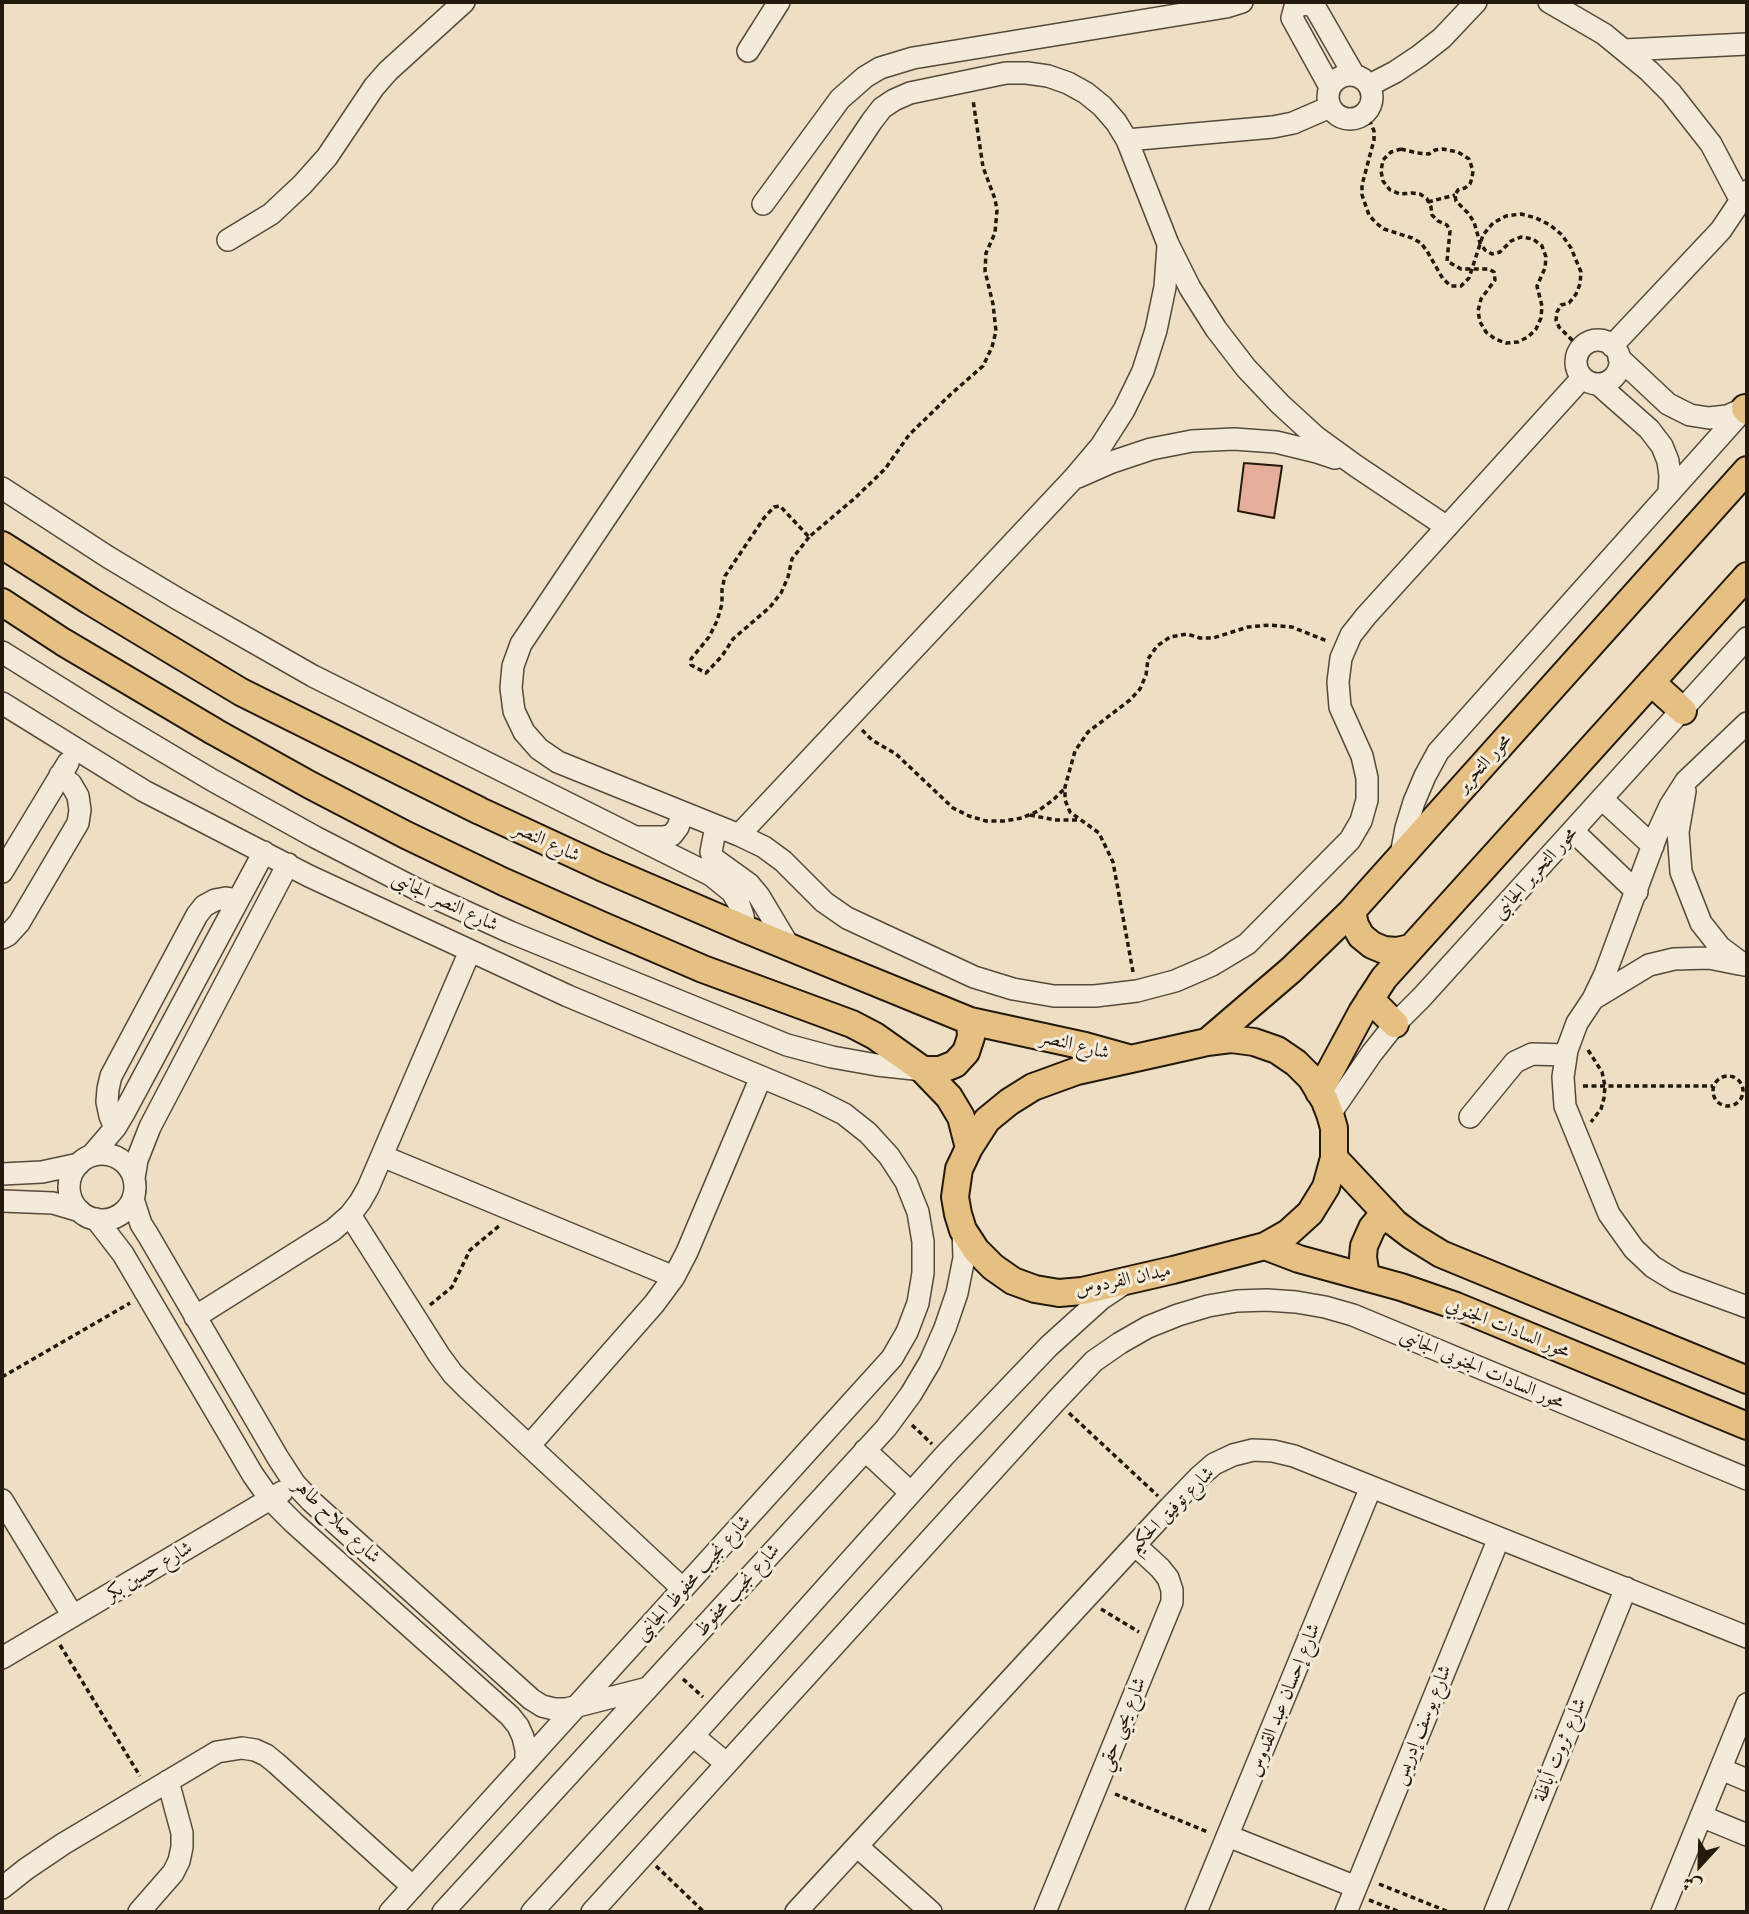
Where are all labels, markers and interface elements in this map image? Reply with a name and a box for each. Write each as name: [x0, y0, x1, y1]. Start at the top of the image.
street label: محور التحرير: [1452, 729, 1516, 797]
street label: شارع النصر: [510, 817, 584, 867]
street label: محور التحرير الجانبى: [1488, 822, 1582, 924]
street label: شارع النصر الجانبى: [388, 867, 502, 937]
street label: شارع النصر: [1038, 1025, 1112, 1065]
street label: ميدان الفردوس: [1073, 1259, 1173, 1301]
street label: محور السادات الجنوبي: [1443, 1293, 1573, 1363]
street label: محور السادات الجنوبى الجانبى: [1396, 1324, 1568, 1414]
street label: شارع توفيق الحكيم: [1123, 1462, 1219, 1558]
street label: شارع صلاح طاهر: [289, 1474, 385, 1568]
street label: شارع نجيب محفوظ الجانبى: [630, 1510, 756, 1646]
street label: شارع حسين بكر: [102, 1536, 196, 1606]
street label: شارع نجيب محفوظ: [689, 1539, 785, 1641]
street label: شارع إحسان عبد القدوس: [1243, 1620, 1325, 1780]
street label: شارع يوسف إدريس: [1388, 1662, 1456, 1788]
street label: شارع يحيى حقي: [1093, 1674, 1151, 1774]
street label: شارع ثروت أباظة: [1529, 1695, 1591, 1805]
north arrow: [1665, 1830, 1735, 1900]
text: ش: [1679, 1871, 1705, 1899]

